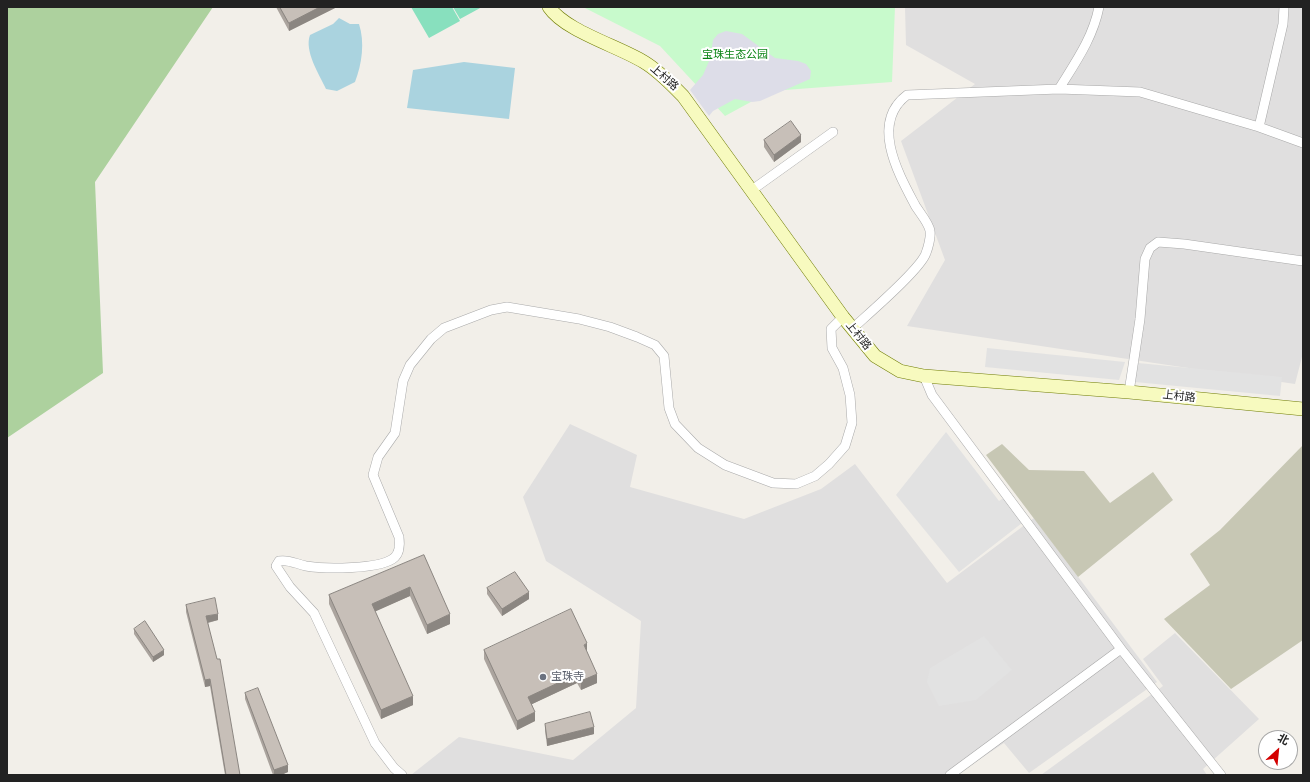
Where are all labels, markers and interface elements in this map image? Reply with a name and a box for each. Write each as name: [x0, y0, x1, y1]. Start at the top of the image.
park label: 宝珠生态公园: [702, 48, 768, 62]
street label: 上村路: [647, 62, 681, 94]
street label: 上村路: [842, 319, 874, 353]
street label: 上村路: [1162, 389, 1196, 405]
place label: 宝珠寺: [551, 670, 584, 684]
marker: 宝珠寺: [538, 672, 548, 682]
north arrow: [1258, 730, 1298, 770]
text: 北: [1275, 731, 1291, 748]

